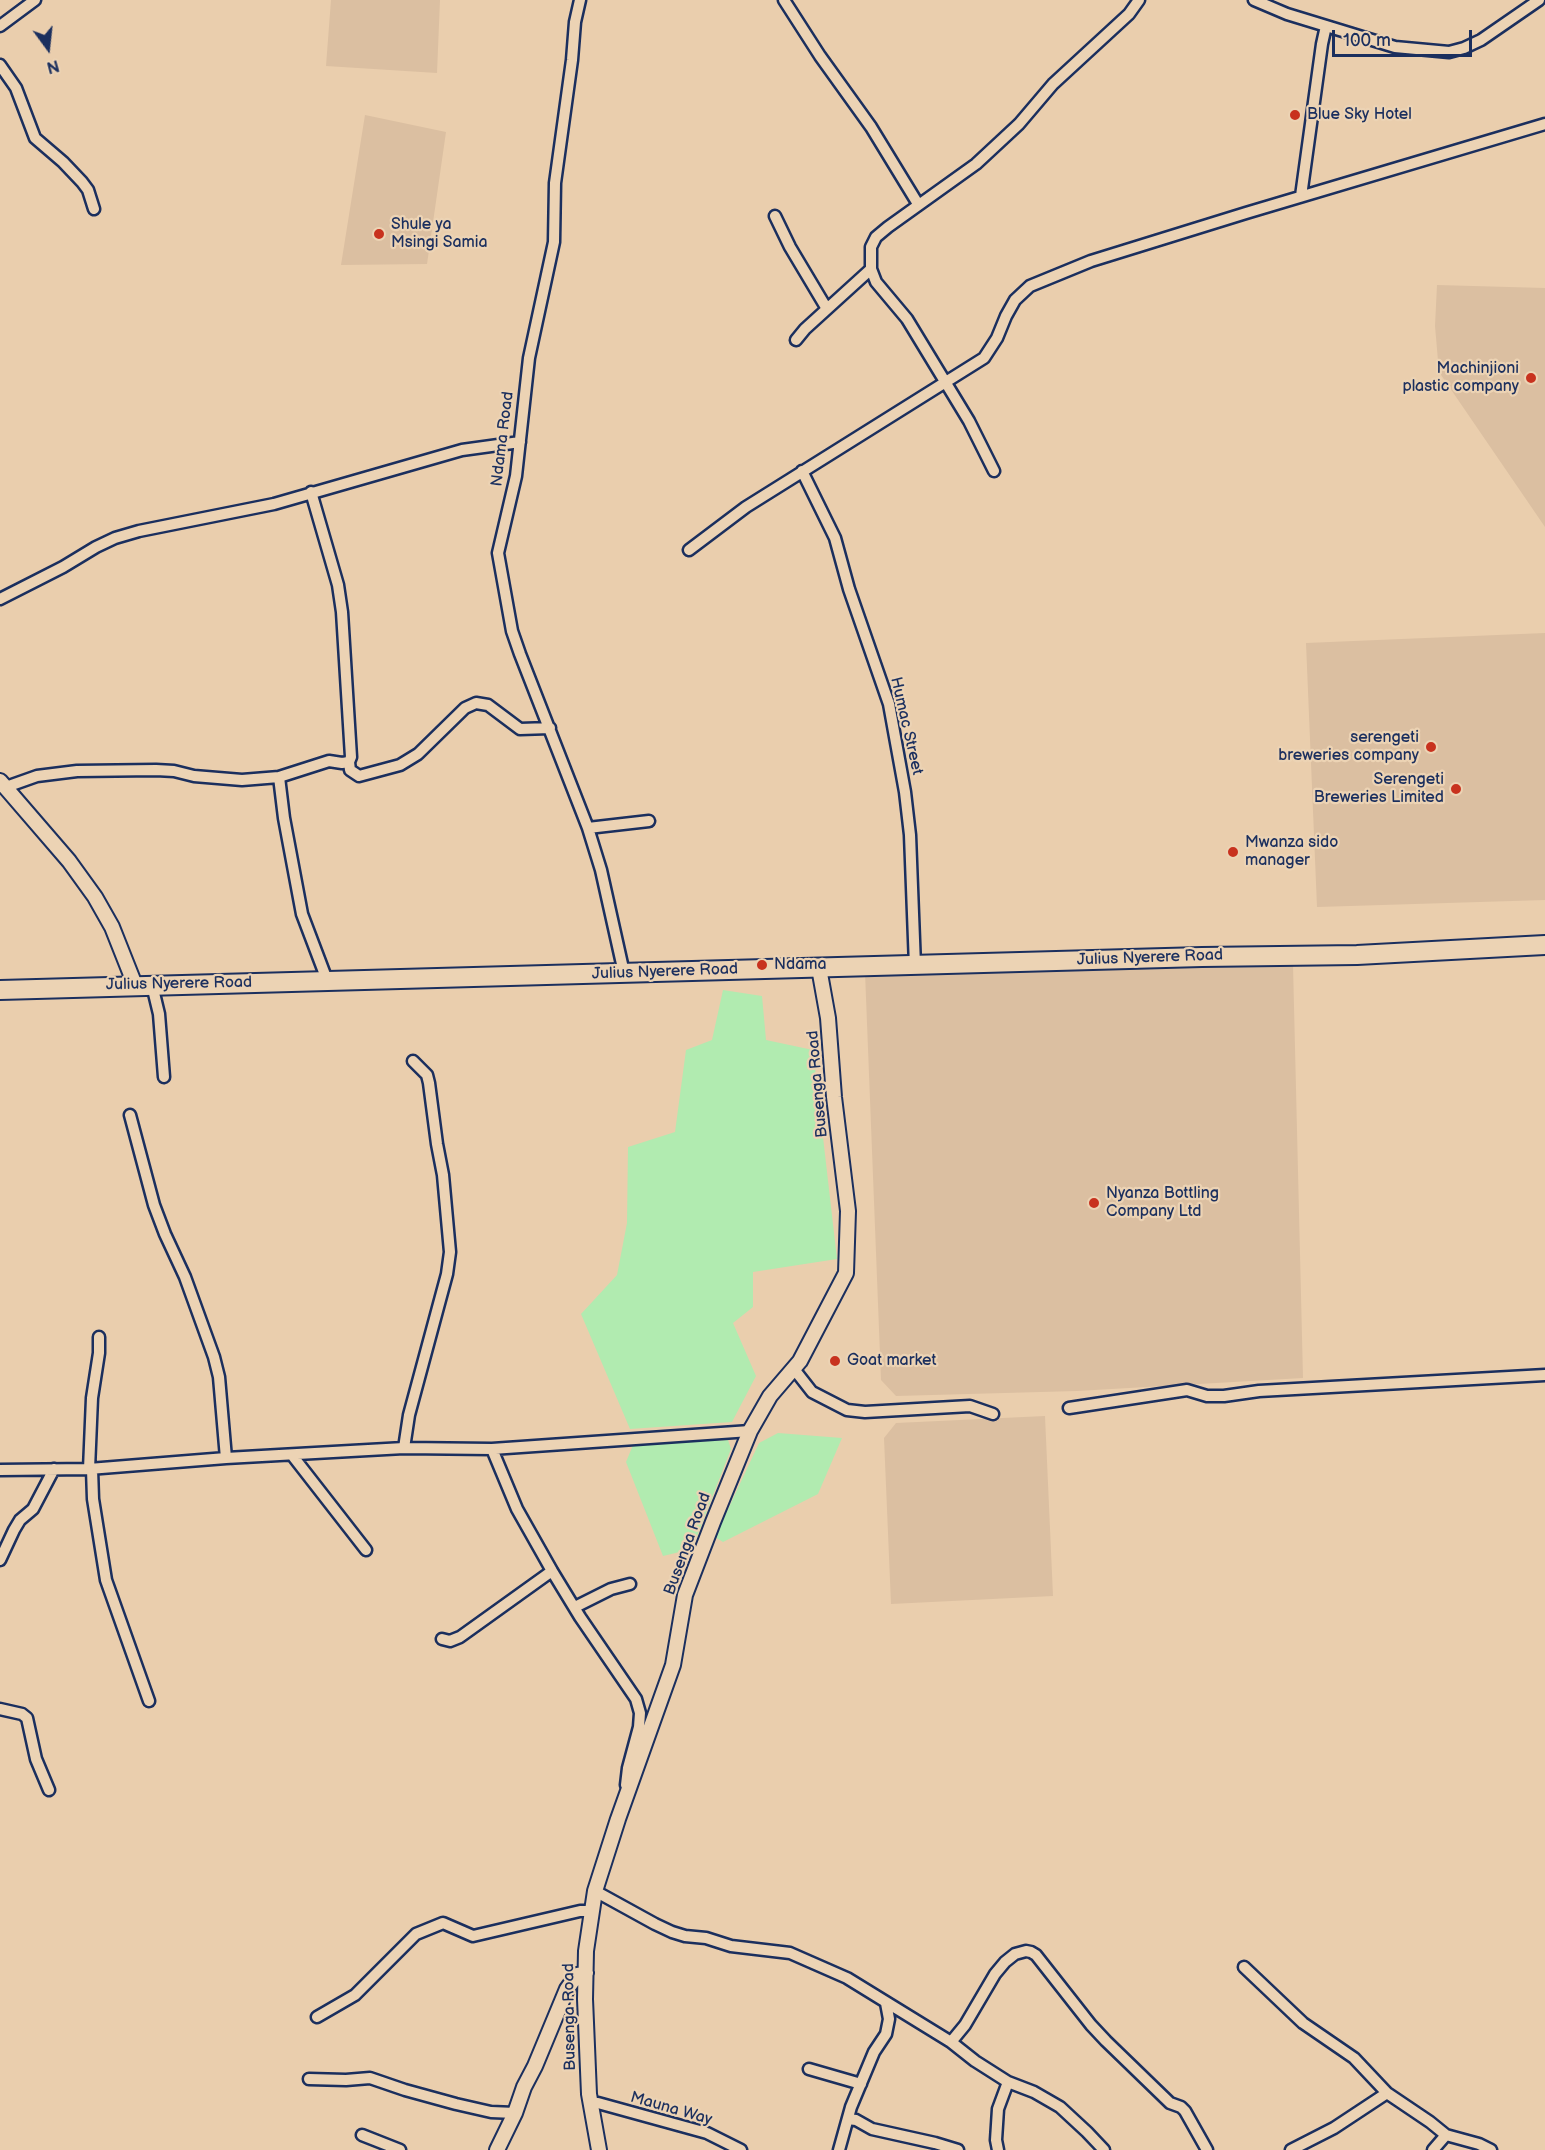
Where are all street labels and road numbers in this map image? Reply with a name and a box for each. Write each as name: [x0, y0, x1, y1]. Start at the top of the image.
street label: Ndama Road: [488, 390, 518, 488]
street label: Humac Street: [885, 675, 927, 777]
street label: Julius Nyerere Road: [1077, 946, 1223, 970]
street label: Julius Nyerere Road: [592, 960, 738, 984]
street label: Julius Nyerere Road: [106, 973, 252, 995]
street label: Busenga Road: [804, 1030, 832, 1138]
street label: Busenga Road: [661, 1490, 715, 1598]
street label: Busenga Road: [559, 1963, 581, 2071]
street label: Mauna Way: [628, 2088, 714, 2130]

